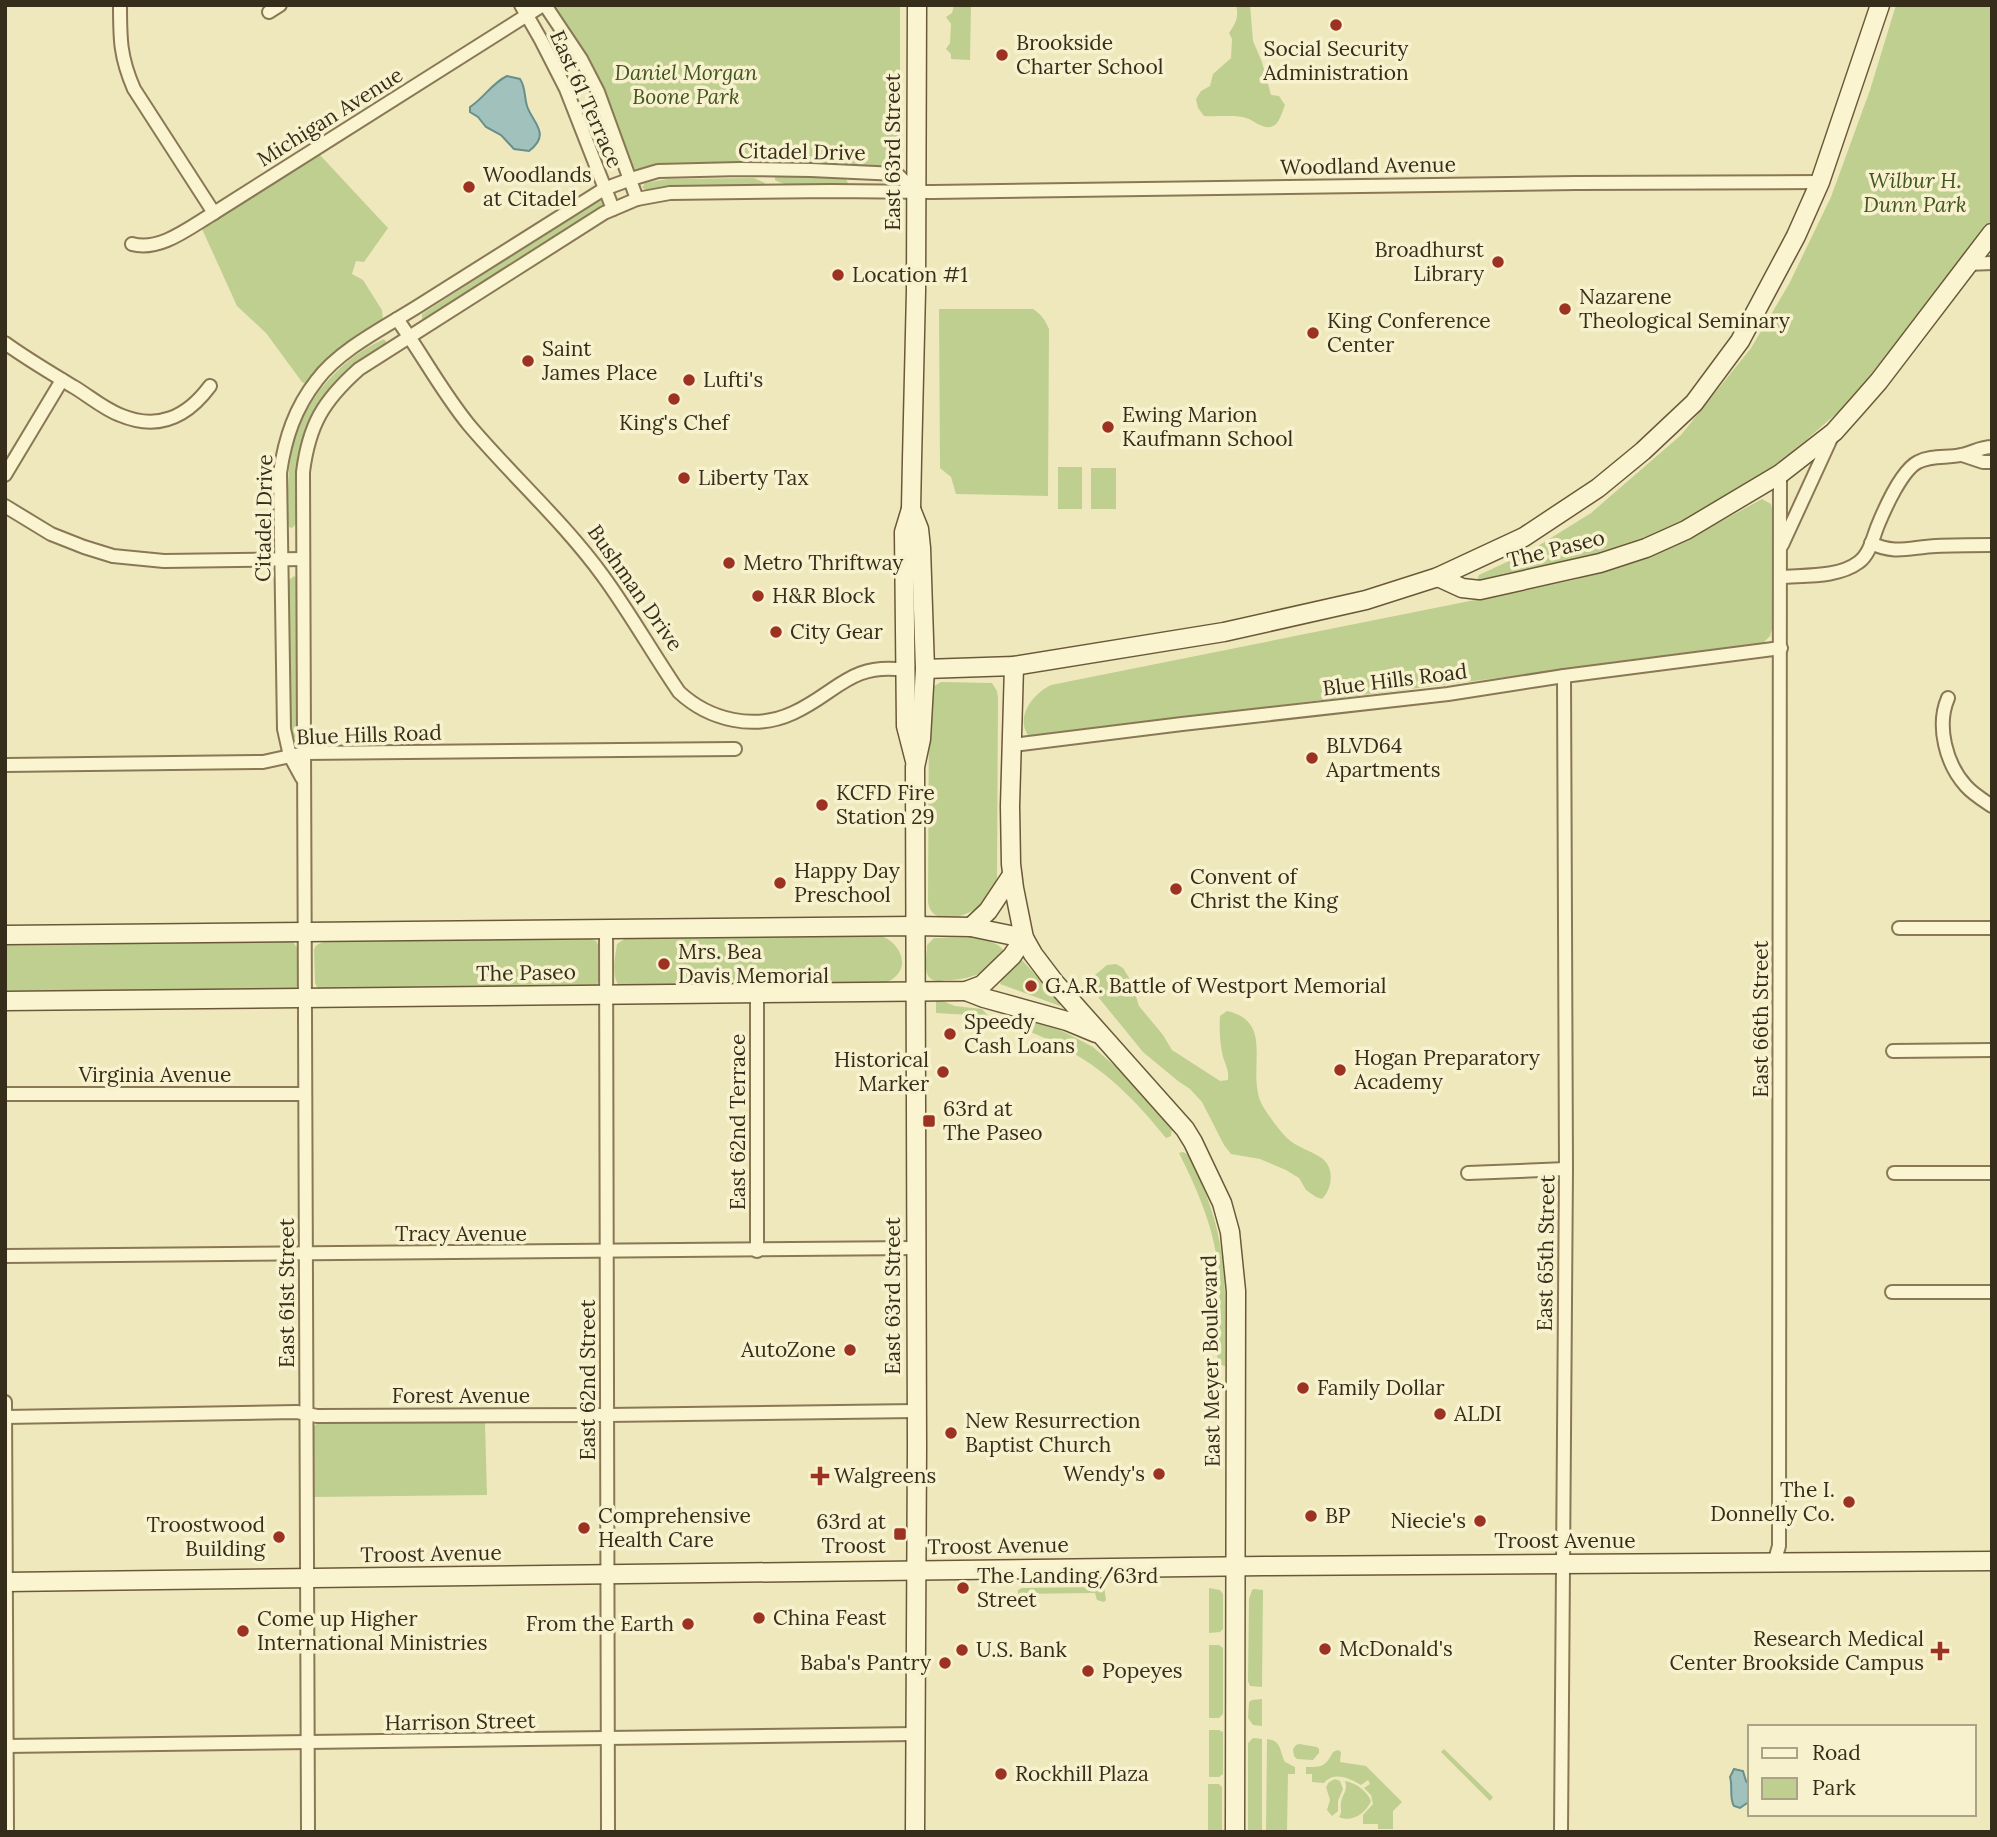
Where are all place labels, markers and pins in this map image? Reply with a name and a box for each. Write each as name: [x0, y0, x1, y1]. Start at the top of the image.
marker: Social Security Administration: [1328, 17, 1344, 33]
place label: Brookside Charter School: [1016, 29, 1163, 80]
place label: Social Security Administration: [1262, 35, 1409, 86]
marker: Brookside Charter School: [994, 47, 1010, 63]
place label: Woodlands at Citadel: [483, 161, 592, 212]
marker: Woodlands at Citadel: [461, 179, 477, 195]
place label: Broadhurst Library: [1374, 236, 1485, 287]
marker: Broadhurst Library: [1490, 254, 1506, 270]
place label: Location #1: [852, 261, 968, 288]
marker: Location #1: [830, 267, 846, 283]
place label: Nazarene Theological Seminary: [1579, 283, 1790, 334]
marker: Nazarene Theological Seminary: [1557, 301, 1573, 317]
place label: King Conference Center: [1327, 307, 1491, 358]
marker: King Conference Center: [1305, 325, 1321, 341]
place label: Saint James Place: [541, 335, 657, 386]
marker: Saint James Place: [520, 353, 536, 369]
place label: Lufti's: [703, 366, 763, 393]
marker: Lufti's: [681, 372, 697, 388]
marker: King's Chef: [666, 391, 682, 407]
place label: Ewing Marion Kaufmann School: [1122, 401, 1293, 452]
place label: King's Chef: [619, 409, 731, 436]
marker: Ewing Marion Kaufmann School: [1100, 419, 1116, 435]
place label: Liberty Tax: [698, 464, 809, 491]
marker: Liberty Tax: [676, 470, 692, 486]
place label: Metro Thriftway: [743, 549, 903, 576]
marker: Metro Thriftway: [721, 555, 737, 571]
place label: H&R Block: [772, 582, 876, 609]
marker: H&R Block: [750, 588, 766, 604]
place label: City Gear: [790, 618, 883, 645]
marker: City Gear: [768, 624, 784, 640]
place label: BLVD64 Apartments: [1325, 732, 1440, 783]
marker: BLVD64 Apartments: [1304, 750, 1320, 766]
place label: KCFD Fire Station 29: [836, 779, 935, 830]
marker: KCFD Fire Station 29: [814, 797, 830, 813]
place label: Happy Day Preschool: [794, 857, 900, 908]
place label: Convent of Christ the King: [1190, 863, 1338, 914]
marker: Happy Day Preschool: [772, 875, 788, 891]
marker: Convent of Christ the King: [1168, 881, 1184, 897]
place label: Mrs. Bea Davis Memorial: [678, 938, 829, 989]
marker: Mrs. Bea Davis Memorial: [656, 956, 672, 972]
place label: G.A.R. Battle of Westport Memorial: [1045, 972, 1387, 999]
marker: G.A.R. Battle of Westport Memorial: [1023, 978, 1039, 994]
place label: Speedy Cash Loans: [964, 1008, 1075, 1059]
marker: Speedy Cash Loans: [942, 1026, 958, 1042]
place label: Hogan Preparatory Academy: [1353, 1044, 1540, 1095]
place label: Historical Marker: [834, 1046, 929, 1097]
marker: Hogan Preparatory Academy: [1332, 1062, 1348, 1078]
marker: Historical Marker: [935, 1064, 951, 1080]
place label: 63rd at The Paseo: [943, 1095, 1043, 1146]
marker: 63rd at The Paseo: [921, 1113, 937, 1129]
place label: AutoZone: [740, 1336, 836, 1363]
marker: AutoZone: [842, 1342, 858, 1358]
place label: Family Dollar: [1317, 1374, 1445, 1401]
marker: Family Dollar: [1295, 1380, 1311, 1396]
place label: ALDI: [1453, 1400, 1502, 1427]
marker: ALDI: [1432, 1406, 1448, 1422]
place label: New Resurrection Baptist Church: [965, 1407, 1141, 1458]
marker: New Resurrection Baptist Church: [943, 1425, 959, 1441]
place label: Wendy's: [1063, 1460, 1145, 1487]
place label: Walgreens: [834, 1462, 936, 1489]
marker: Wendy's: [1151, 1466, 1167, 1482]
marker: Walgreens: [812, 1468, 828, 1484]
place label: The I. Donnelly Co.: [1710, 1476, 1835, 1527]
marker: The I. Donnelly Co.: [1841, 1494, 1857, 1510]
place label: Comprehensive Health Care: [598, 1502, 751, 1553]
place label: BP: [1325, 1502, 1351, 1529]
place label: Niecie's: [1390, 1507, 1466, 1534]
place label: 63rd at Troost: [816, 1508, 887, 1559]
marker: BP: [1303, 1508, 1319, 1524]
place label: Troostwood Building: [146, 1511, 265, 1562]
marker: Niecie's: [1472, 1513, 1488, 1529]
marker: Comprehensive Health Care: [576, 1520, 592, 1536]
marker: 63rd at Troost: [892, 1526, 908, 1542]
marker: Troostwood Building: [271, 1529, 287, 1545]
place label: The Landing/63rd Street: [977, 1562, 1158, 1613]
marker: The Landing/63rd Street: [955, 1580, 971, 1596]
place label: China Feast: [773, 1604, 887, 1631]
place label: Come up Higher International Ministries: [257, 1605, 487, 1656]
place label: From the Earth: [526, 1610, 674, 1637]
marker: China Feast: [751, 1610, 767, 1626]
marker: From the Earth: [680, 1616, 696, 1632]
marker: Come up Higher International Ministries: [235, 1623, 251, 1639]
place label: Research Medical Center Brookside Campus: [1669, 1625, 1924, 1676]
place label: McDonald's: [1339, 1635, 1453, 1662]
place label: U.S. Bank: [976, 1636, 1068, 1663]
marker: McDonald's: [1317, 1641, 1333, 1657]
marker: Research Medical Center Brookside Campus: [1930, 1641, 1950, 1661]
marker: U.S. Bank: [954, 1642, 970, 1658]
place label: Baba's Pantry: [800, 1649, 931, 1676]
marker: Baba's Pantry: [937, 1655, 953, 1671]
place label: Popeyes: [1102, 1657, 1183, 1684]
marker: Popeyes: [1080, 1663, 1096, 1679]
place label: Rockhill Plaza: [1015, 1760, 1149, 1787]
marker: Rockhill Plaza: [993, 1766, 1009, 1782]

